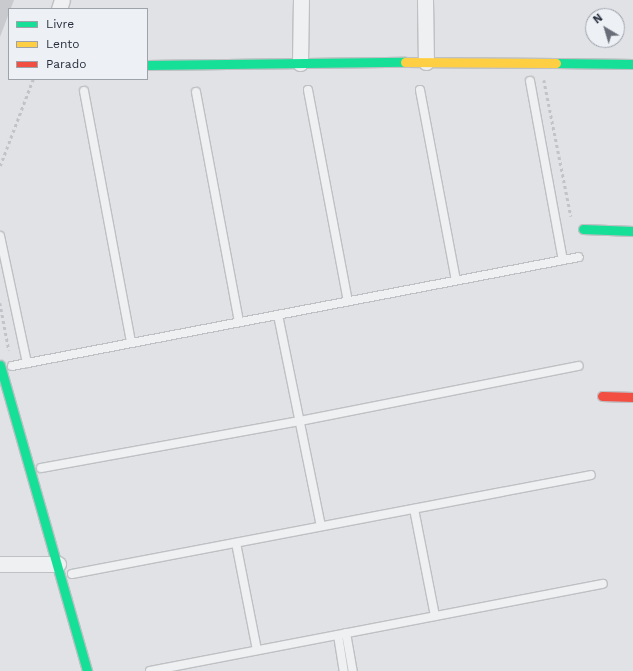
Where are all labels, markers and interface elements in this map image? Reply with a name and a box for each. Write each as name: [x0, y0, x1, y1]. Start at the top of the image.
legend: [8, 8, 148, 80]
north arrow: [585, 8, 625, 48]
text: N: [591, 11, 605, 27]
text: Livre: [46, 17, 74, 31]
text: Lento: [46, 37, 80, 51]
text: Parado: [46, 57, 86, 71]

